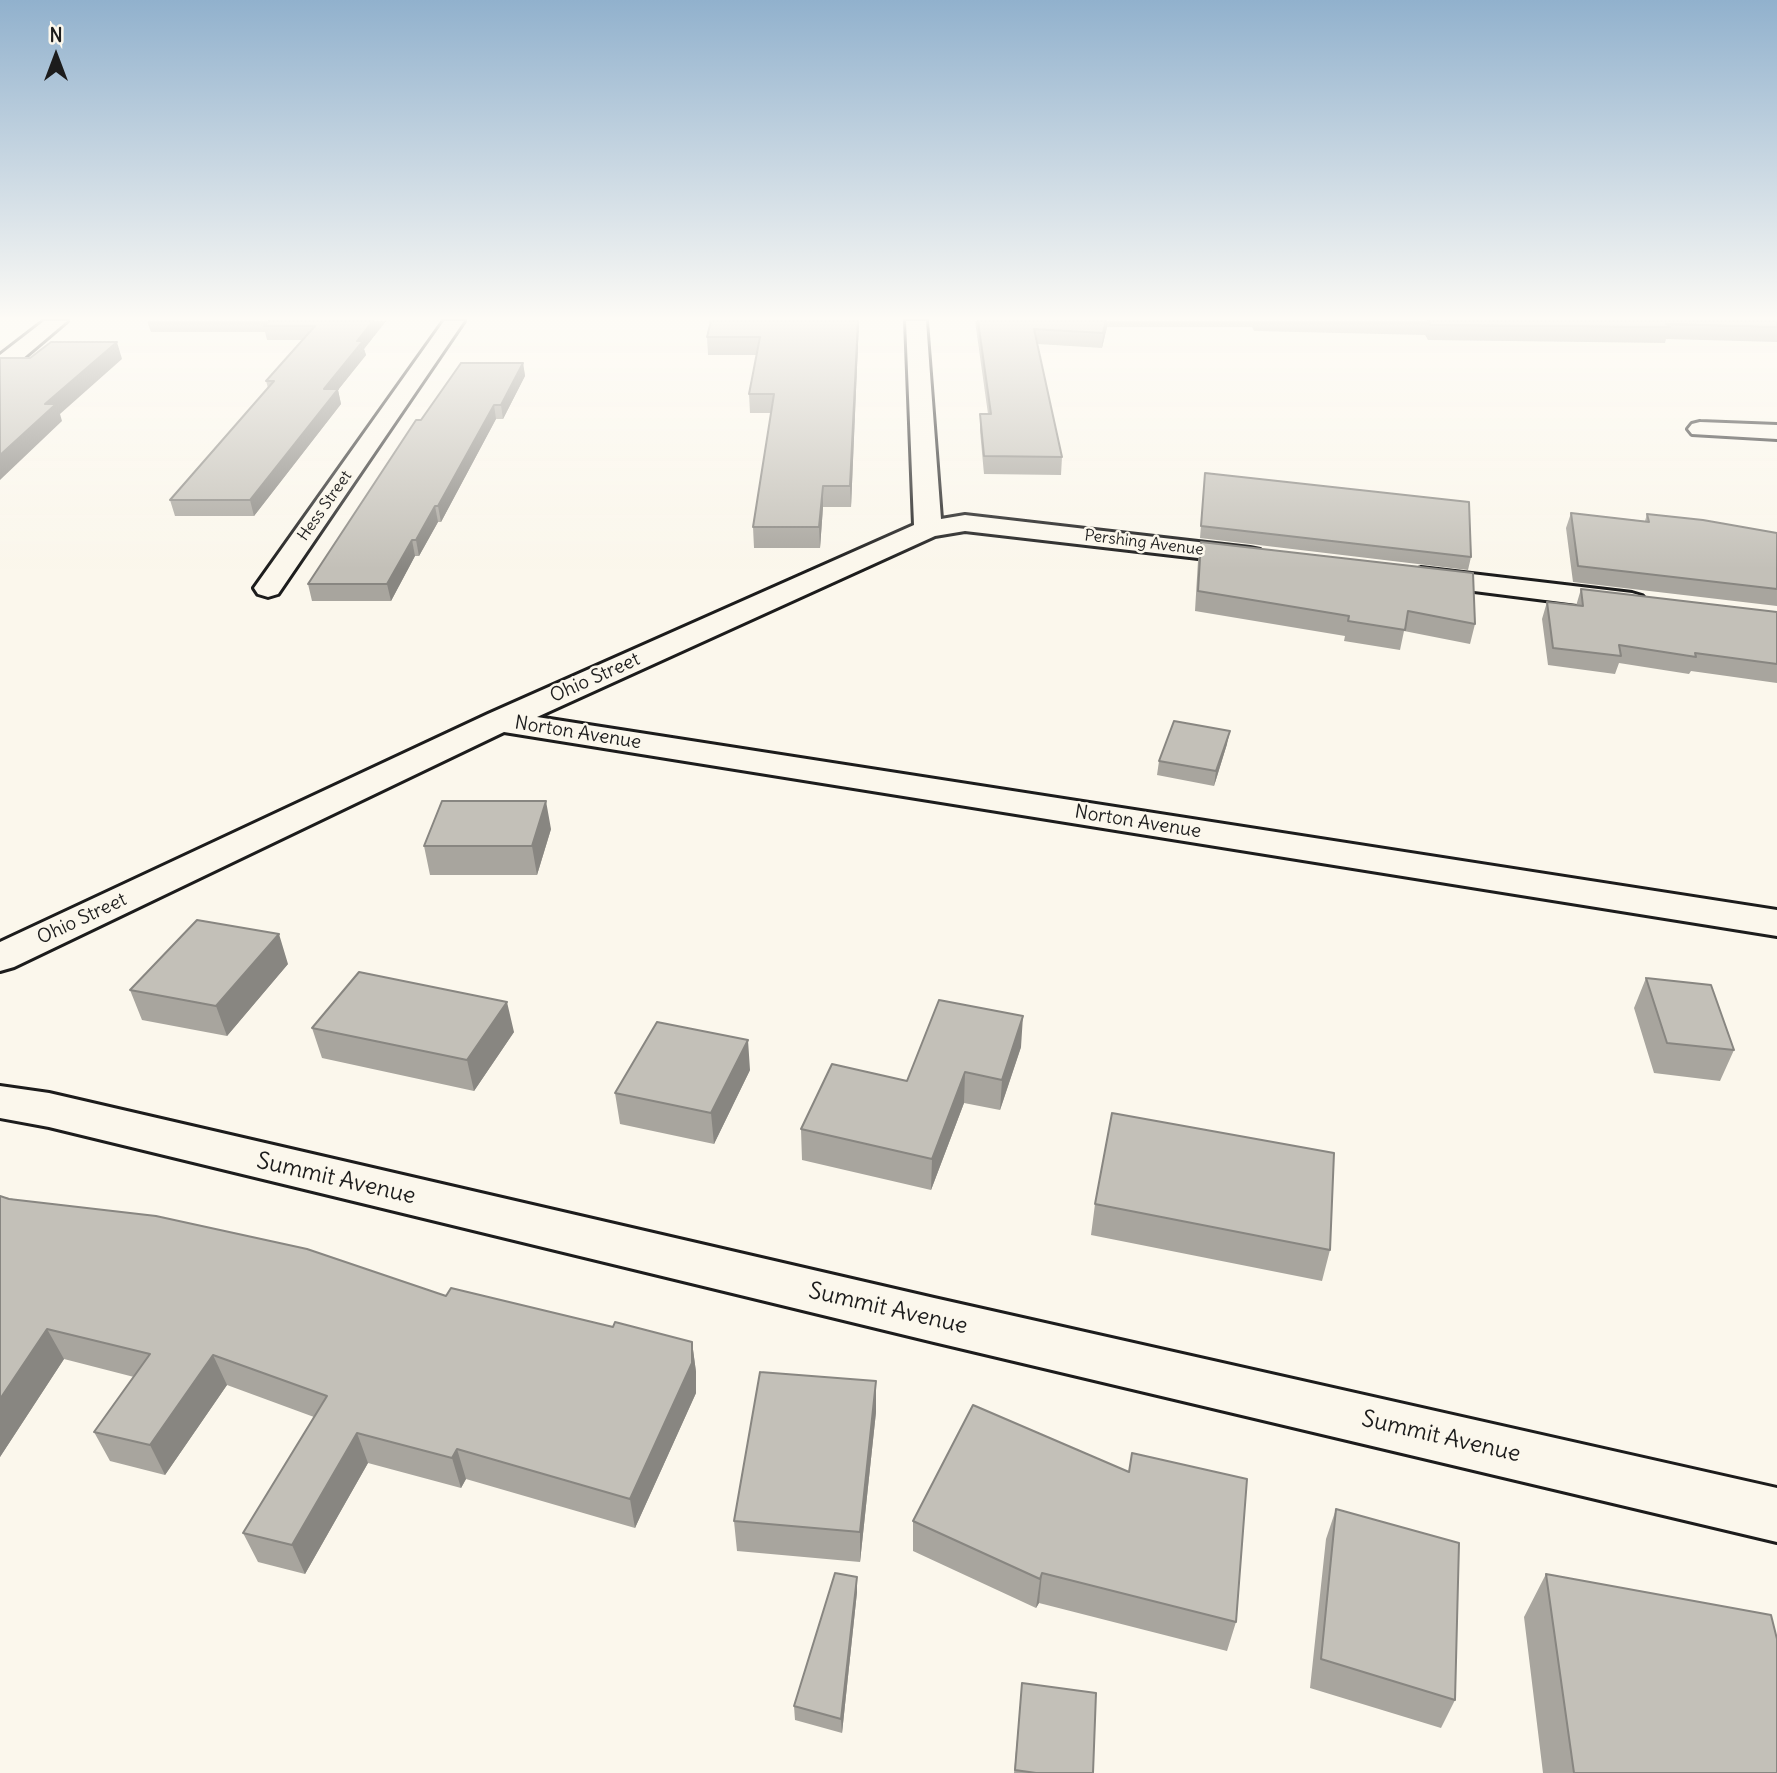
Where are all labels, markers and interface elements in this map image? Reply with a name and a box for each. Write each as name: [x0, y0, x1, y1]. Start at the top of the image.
north arrow: [21, 21, 91, 91]
text: N: [49, 23, 63, 47]
street label: Hess Street: [294, 467, 356, 545]
street label: Pershing Avenue: [1083, 526, 1205, 560]
street label: Ohio Street: [547, 648, 643, 708]
street label: Norton Avenue: [513, 712, 643, 754]
street label: Norton Avenue: [1073, 801, 1203, 843]
street label: Ohio Street: [34, 888, 130, 950]
street label: Summit Avenue: [254, 1147, 418, 1211]
street label: Summit Avenue: [806, 1277, 970, 1341]
street label: Summit Avenue: [1359, 1405, 1523, 1469]

